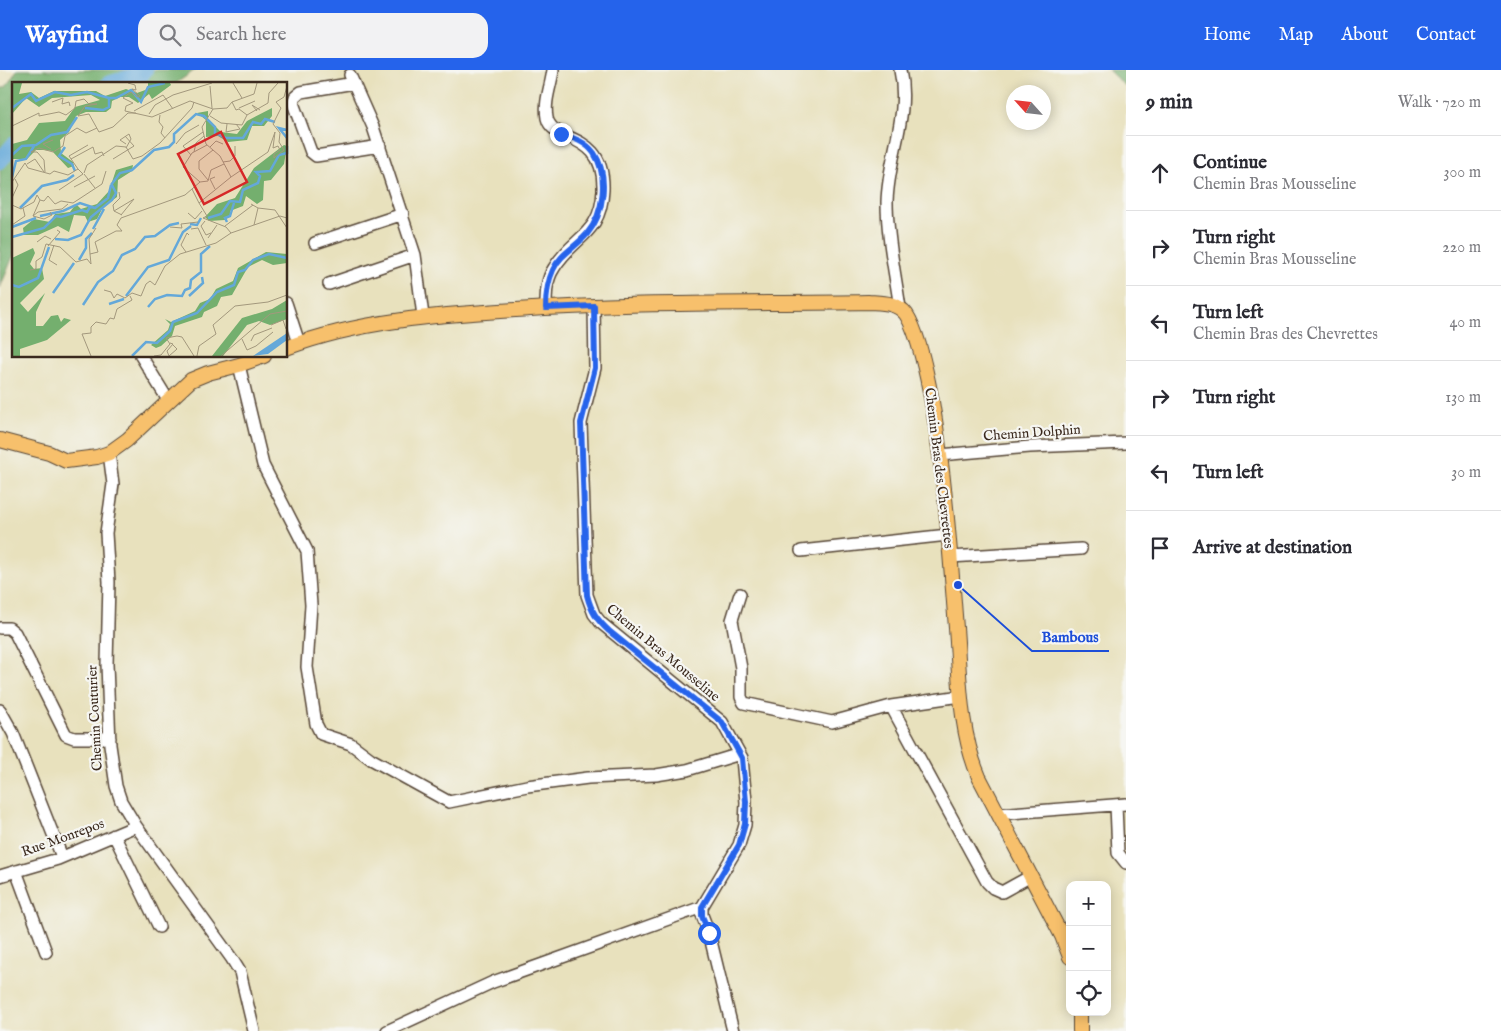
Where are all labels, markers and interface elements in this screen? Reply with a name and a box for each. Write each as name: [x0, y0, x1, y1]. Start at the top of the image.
search box: [138, 13, 488, 58]
text: Wayfind: [25, 20, 108, 51]
icon: search: [156, 21, 184, 49]
text: Search here: [196, 23, 286, 47]
text: Home: [1204, 24, 1251, 47]
text: Map: [1279, 24, 1313, 47]
text: About: [1341, 24, 1388, 47]
text: Contact: [1416, 24, 1476, 47]
inset map: [12, 82, 288, 358]
north arrow: [1006, 85, 1051, 130]
text: 9 min: [1146, 89, 1193, 116]
text: Walk · 720 m: [1398, 93, 1481, 113]
route end: [550, 123, 573, 146]
text: Continue: [1193, 151, 1267, 175]
icon: ahead: [1146, 159, 1174, 187]
text: 300 m: [1443, 163, 1481, 183]
text: Chemin Bras Mousseline: [1193, 175, 1356, 195]
text: Turn right: [1193, 226, 1275, 250]
icon: right: [1146, 234, 1174, 262]
text: 220 m: [1442, 238, 1481, 258]
text: Chemin Bras Mousseline: [1193, 250, 1356, 270]
text: Turn left: [1193, 301, 1264, 325]
icon: left: [1146, 309, 1174, 337]
text: 40 m: [1449, 313, 1481, 333]
text: Chemin Bras des Chevrettes: [1193, 325, 1378, 345]
icon: right: [1146, 384, 1174, 412]
text: Turn right: [1193, 386, 1275, 410]
street label: Chemin Bras des Chevrettes: [920, 387, 958, 549]
text: 130 m: [1445, 388, 1481, 408]
street label: Chemin Dolphin: [983, 421, 1082, 445]
icon: left: [1146, 459, 1174, 487]
text: Turn left: [1193, 461, 1264, 485]
text: 30 m: [1451, 463, 1481, 483]
icon: arrive: [1146, 534, 1174, 562]
text: Arrive at destination: [1193, 536, 1352, 560]
street label: Chemin Bras Mousseline: [602, 600, 724, 706]
callout: Bambous: [1032, 621, 1109, 651]
text: Bambous: [1041, 628, 1099, 647]
street label: Chemin Couturier: [83, 665, 107, 771]
street label: Rue Monrepos: [19, 815, 107, 861]
map controls: [1066, 881, 1111, 1016]
button: +: [1066, 881, 1111, 926]
route start: [698, 922, 721, 945]
button: −: [1066, 926, 1111, 971]
button: locate: [1066, 971, 1111, 1016]

